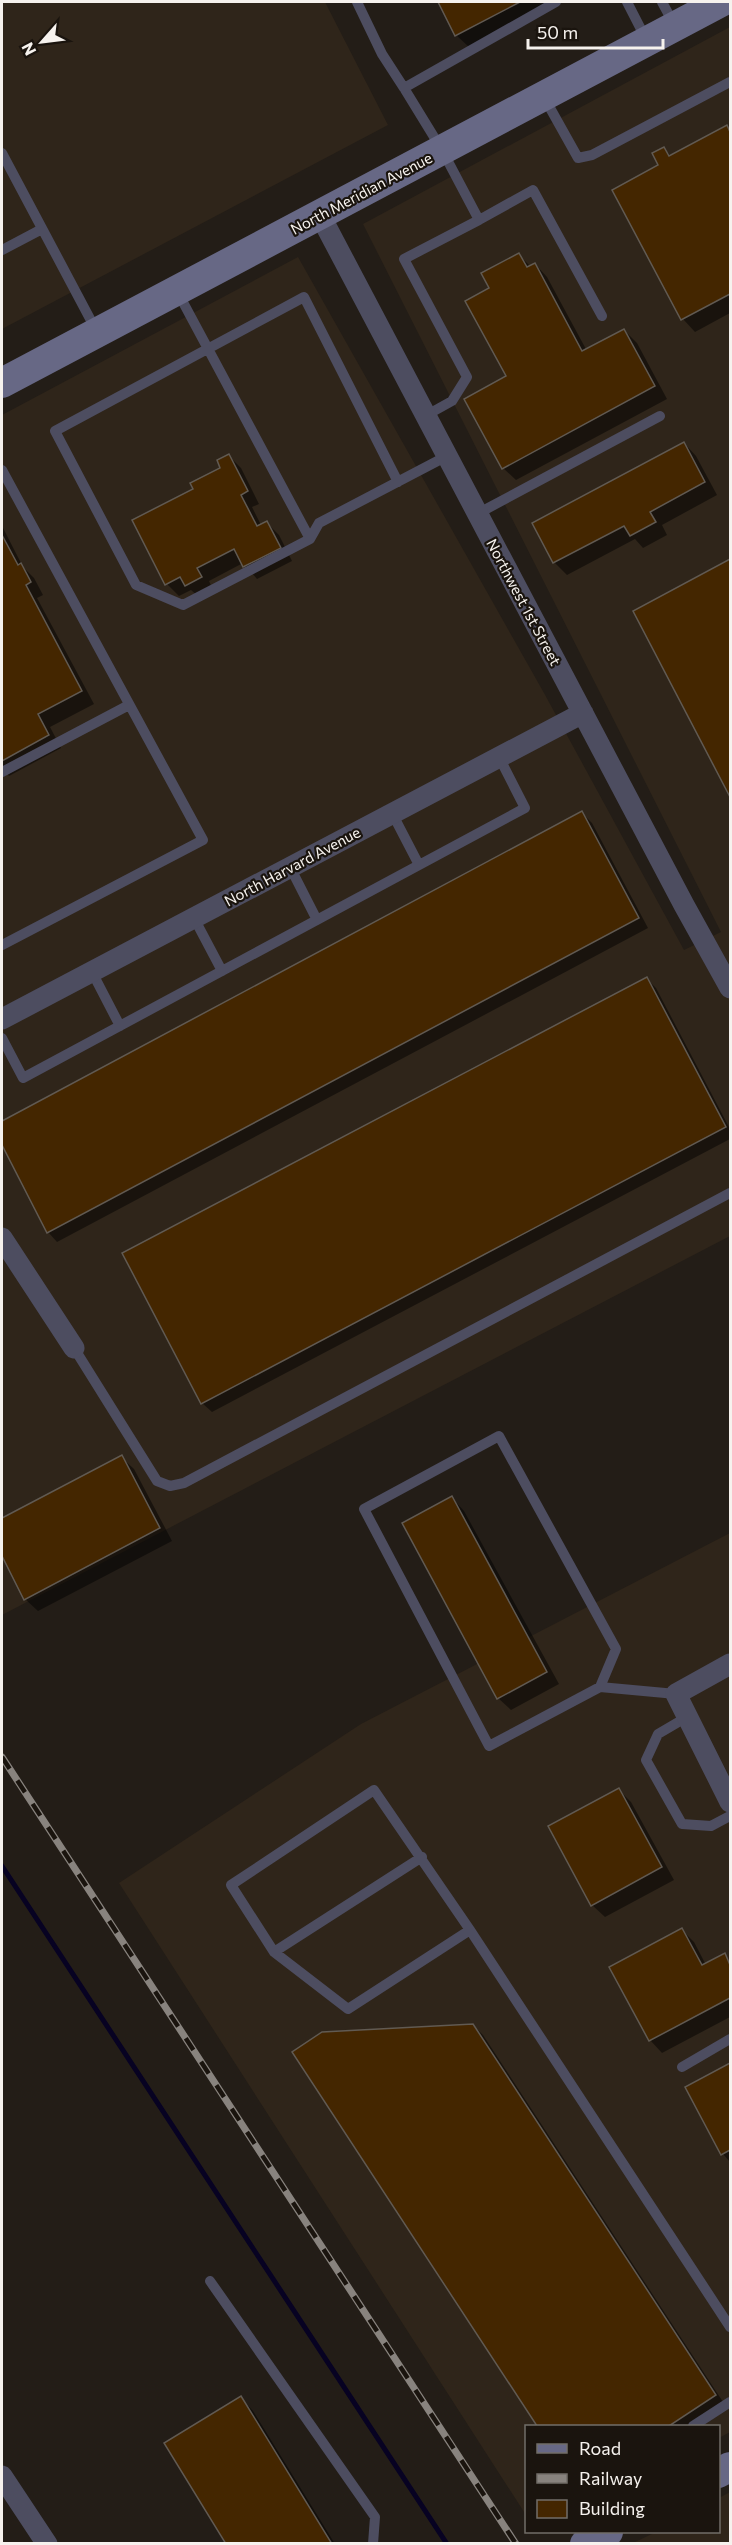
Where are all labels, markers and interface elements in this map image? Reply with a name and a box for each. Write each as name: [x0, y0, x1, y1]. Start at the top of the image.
north arrow: [12, 12, 72, 72]
scale bar: [528, 12, 663, 50]
text: 50 m: [537, 21, 578, 43]
text: N: [17, 40, 40, 59]
street label: North Meridian Avenue: [287, 148, 435, 238]
street label: Northwest 1st Street: [483, 536, 565, 668]
street label: North Harvard Avenue: [221, 822, 363, 910]
legend: [525, 2425, 720, 2533]
text: Road: [579, 2437, 621, 2459]
text: Railway: [579, 2467, 642, 2489]
text: Building: [579, 2497, 645, 2519]

